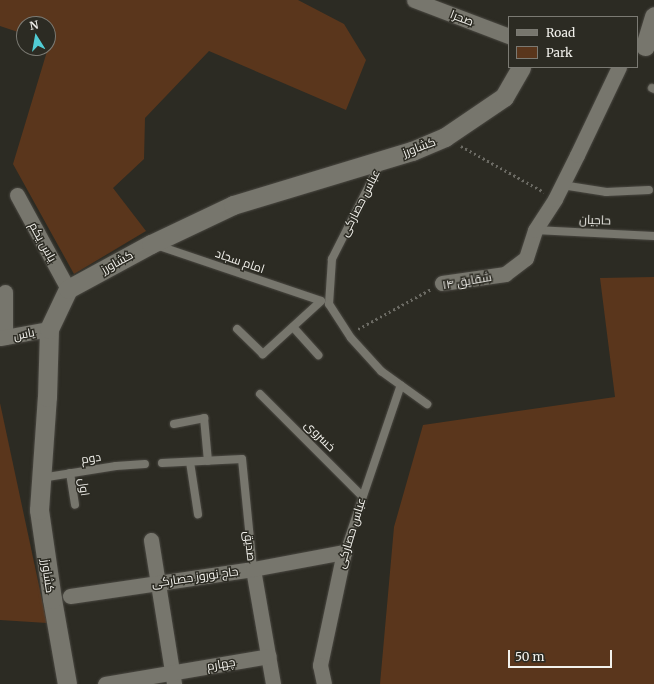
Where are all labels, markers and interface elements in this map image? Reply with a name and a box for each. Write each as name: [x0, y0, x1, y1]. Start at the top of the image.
street label: صحرا: [448, 7, 476, 29]
north arrow: [16, 16, 56, 56]
legend: [508, 16, 638, 68]
text: N: [28, 18, 40, 33]
text: Road: [546, 25, 575, 40]
text: Park: [546, 45, 573, 60]
street label: کشاورز: [400, 134, 438, 160]
street label: عباس حصارکی: [337, 167, 383, 239]
street label: حاجیان: [579, 212, 611, 228]
street label: یاس یکم: [26, 220, 60, 264]
street label: امام سجاد: [213, 246, 267, 276]
street label: کشاورز: [99, 247, 135, 277]
street label: شقایق ۱۴: [441, 270, 493, 292]
street label: یاس: [12, 325, 36, 343]
street label: خسروی: [302, 418, 338, 454]
street label: دوم: [80, 449, 102, 467]
street label: اول: [76, 477, 92, 497]
street label: عباس حصارکی: [333, 496, 369, 570]
street label: صدیق: [241, 530, 259, 562]
street label: کشاورز: [38, 558, 58, 594]
street label: حاج نوروز حصارکی: [151, 564, 239, 590]
scale bar: [510, 642, 614, 668]
text: 50 m: [515, 649, 544, 664]
street label: چهارم: [206, 655, 236, 673]

